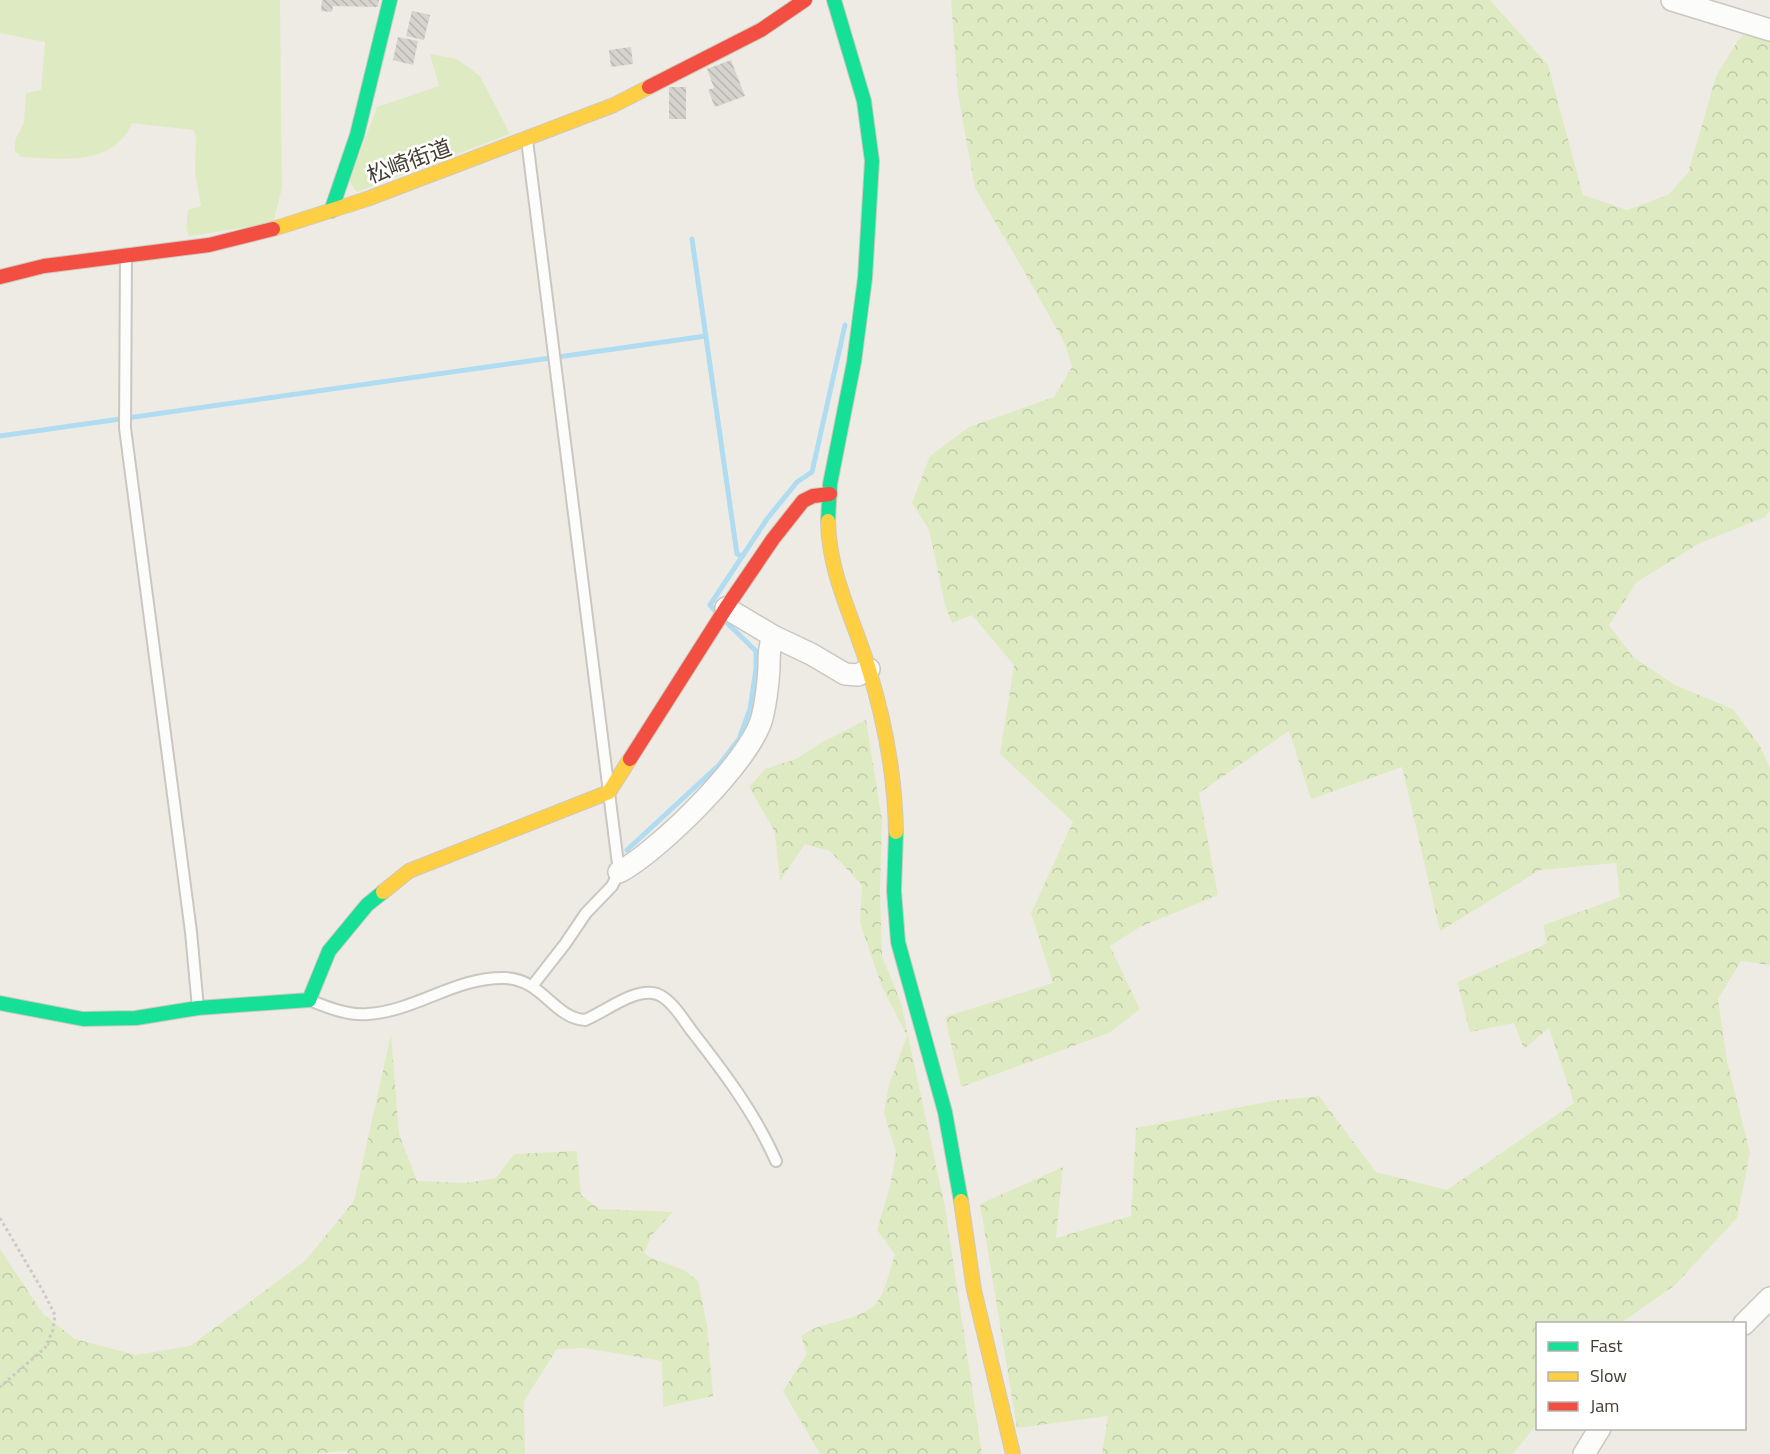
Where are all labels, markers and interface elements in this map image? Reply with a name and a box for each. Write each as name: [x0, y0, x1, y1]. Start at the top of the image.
street label: 松崎街道: [362, 130, 456, 192]
legend: [1536, 1322, 1746, 1430]
text: Fast: [1590, 1332, 1623, 1359]
text: Slow: [1590, 1362, 1627, 1389]
text: Jam: [1590, 1392, 1619, 1419]

